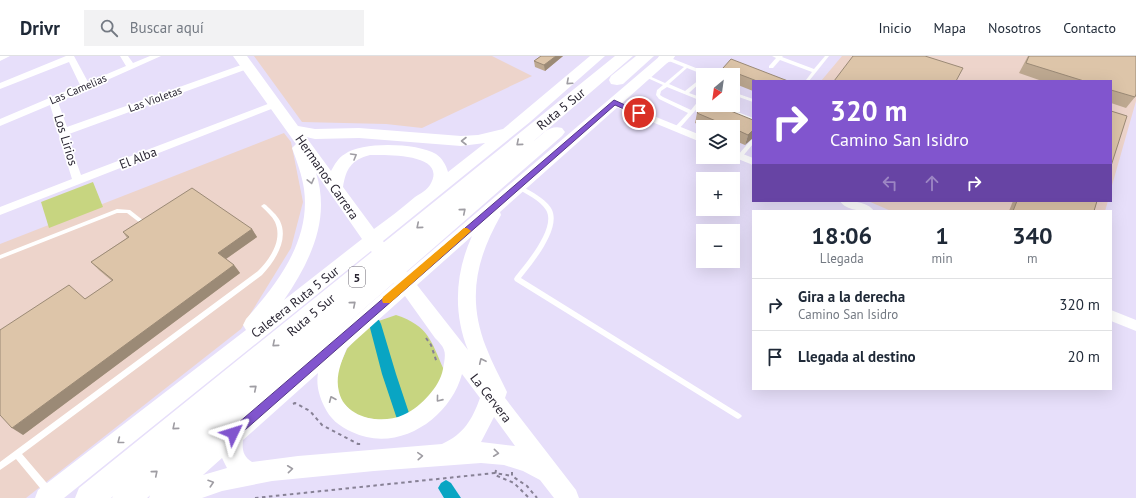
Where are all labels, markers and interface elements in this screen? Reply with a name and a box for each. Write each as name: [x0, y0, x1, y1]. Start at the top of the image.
search box: [84, 10, 364, 46]
text: Drivr: [20, 16, 60, 40]
icon: search: [98, 17, 120, 39]
text: Buscar aquí: [130, 18, 204, 37]
text: Inicio: [878, 19, 911, 37]
text: Mapa: [933, 19, 966, 37]
text: Nosotros: [988, 19, 1041, 37]
text: Contacto: [1063, 19, 1116, 37]
north arrow: [696, 68, 740, 112]
map controls: [696, 68, 740, 268]
street label: Las Camelias: [47, 71, 109, 107]
one-way arrow: [566, 77, 574, 85]
street label: Las Violetas: [126, 83, 184, 115]
street label: Ruta 5 Sur: [533, 84, 589, 134]
text: 320 m: [830, 92, 907, 129]
pin: [622, 96, 656, 130]
icon: right: [764, 96, 816, 148]
icon: arrive: [628, 102, 650, 124]
street label: Los Lirios: [50, 112, 82, 168]
button: layers: [696, 120, 740, 164]
text: Camino San Isidro: [830, 128, 969, 151]
street label: Hermanos Carrera: [291, 131, 363, 223]
one-way arrow: [461, 137, 467, 145]
one-way arrow: [517, 138, 524, 145]
street label: El Alba: [117, 143, 159, 173]
one-way arrow: [350, 153, 357, 160]
button: +: [696, 172, 740, 216]
icon: left: [879, 172, 901, 194]
icon: ahead: [921, 172, 943, 194]
icon: right: [963, 172, 985, 194]
one-way arrow: [306, 178, 314, 184]
one-way arrow: [458, 208, 466, 215]
text: 18:06: [811, 220, 872, 251]
text: 1: [935, 220, 949, 251]
text: 340: [1012, 220, 1053, 251]
one-way arrow: [416, 221, 423, 228]
button: −: [696, 224, 740, 268]
text: Llegada: [820, 250, 864, 267]
text: min: [931, 250, 953, 267]
text: m: [1027, 250, 1038, 267]
street label: Caletera Ruta 5 Sur: [248, 263, 342, 341]
road number: 5: [349, 267, 365, 287]
text: Gira a la derecha: [798, 287, 905, 306]
street label: Ruta 5 Sur: [284, 290, 338, 340]
icon: right: [764, 294, 786, 316]
text: 320 m: [1059, 295, 1100, 314]
one-way arrow: [349, 302, 356, 309]
text: Camino San Isidro: [798, 306, 898, 323]
one-way arrow: [273, 340, 280, 347]
icon: arrive: [764, 346, 786, 368]
text: Llegada al destino: [798, 347, 916, 366]
text: 20 m: [1067, 347, 1100, 366]
one-way arrow: [479, 358, 487, 365]
street label: La Cervera: [466, 370, 516, 426]
one-way arrow: [250, 386, 257, 393]
one-way arrow: [436, 394, 443, 401]
one-way arrow: [328, 396, 336, 403]
position arrow: [212, 412, 254, 454]
one-way arrow: [173, 422, 180, 429]
one-way arrow: [117, 437, 124, 444]
one-way arrow: [493, 449, 499, 458]
one-way arrow: [416, 452, 423, 461]
one-way arrow: [287, 464, 293, 473]
one-way arrow: [151, 470, 158, 477]
one-way arrow: [208, 479, 215, 488]

